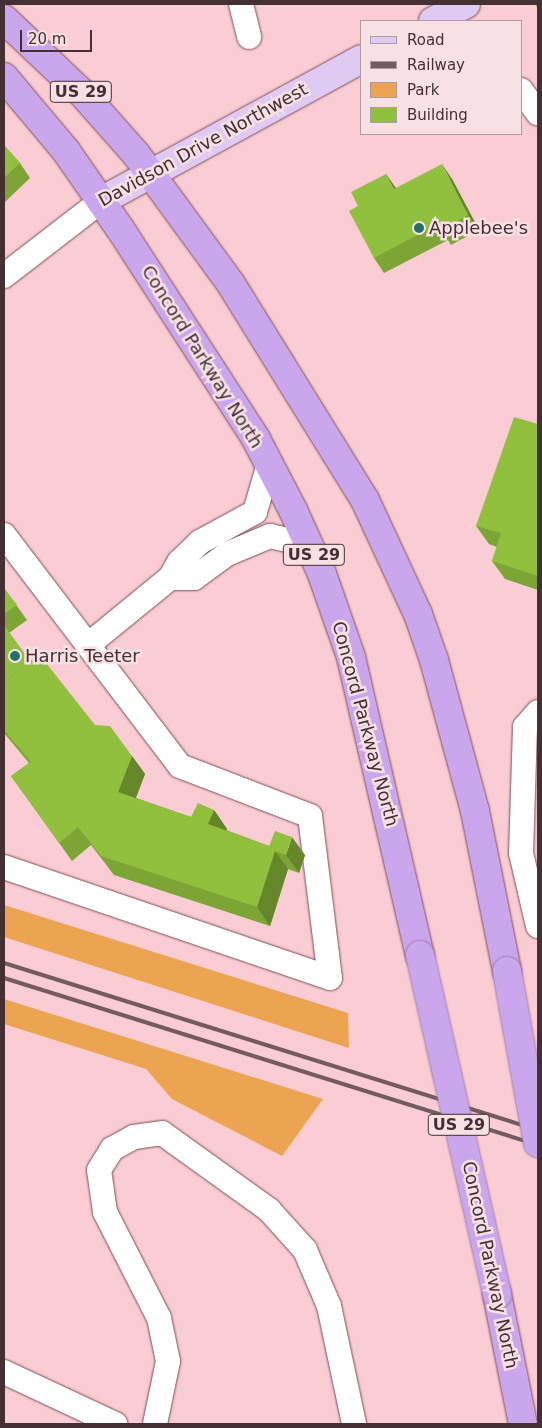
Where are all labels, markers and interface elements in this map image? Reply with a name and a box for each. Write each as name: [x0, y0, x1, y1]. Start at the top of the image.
scale bar: [22, 20, 95, 52]
legend: [360, 20, 522, 135]
text: 20 m: [28, 30, 66, 48]
text: Road: [407, 31, 445, 49]
text: Railway: [407, 56, 465, 74]
road number: US 29: [50, 78, 112, 105]
street label: Davidson Drive Northwest: [95, 78, 311, 212]
text: Park: [407, 81, 439, 99]
text: Building: [407, 106, 468, 124]
place label: Applebee's: [429, 217, 528, 239]
marker: Applebee's: [413, 222, 425, 234]
street label: Concord Parkway North: [137, 262, 267, 452]
road number: US 29: [283, 542, 345, 568]
street label: Concord Parkway North: [327, 619, 403, 829]
place label: Harris Teeter: [25, 645, 140, 667]
marker: Harris Teeter: [9, 650, 21, 662]
road number: US 29: [428, 1112, 490, 1138]
street label: Concord Parkway North: [457, 1159, 523, 1371]

